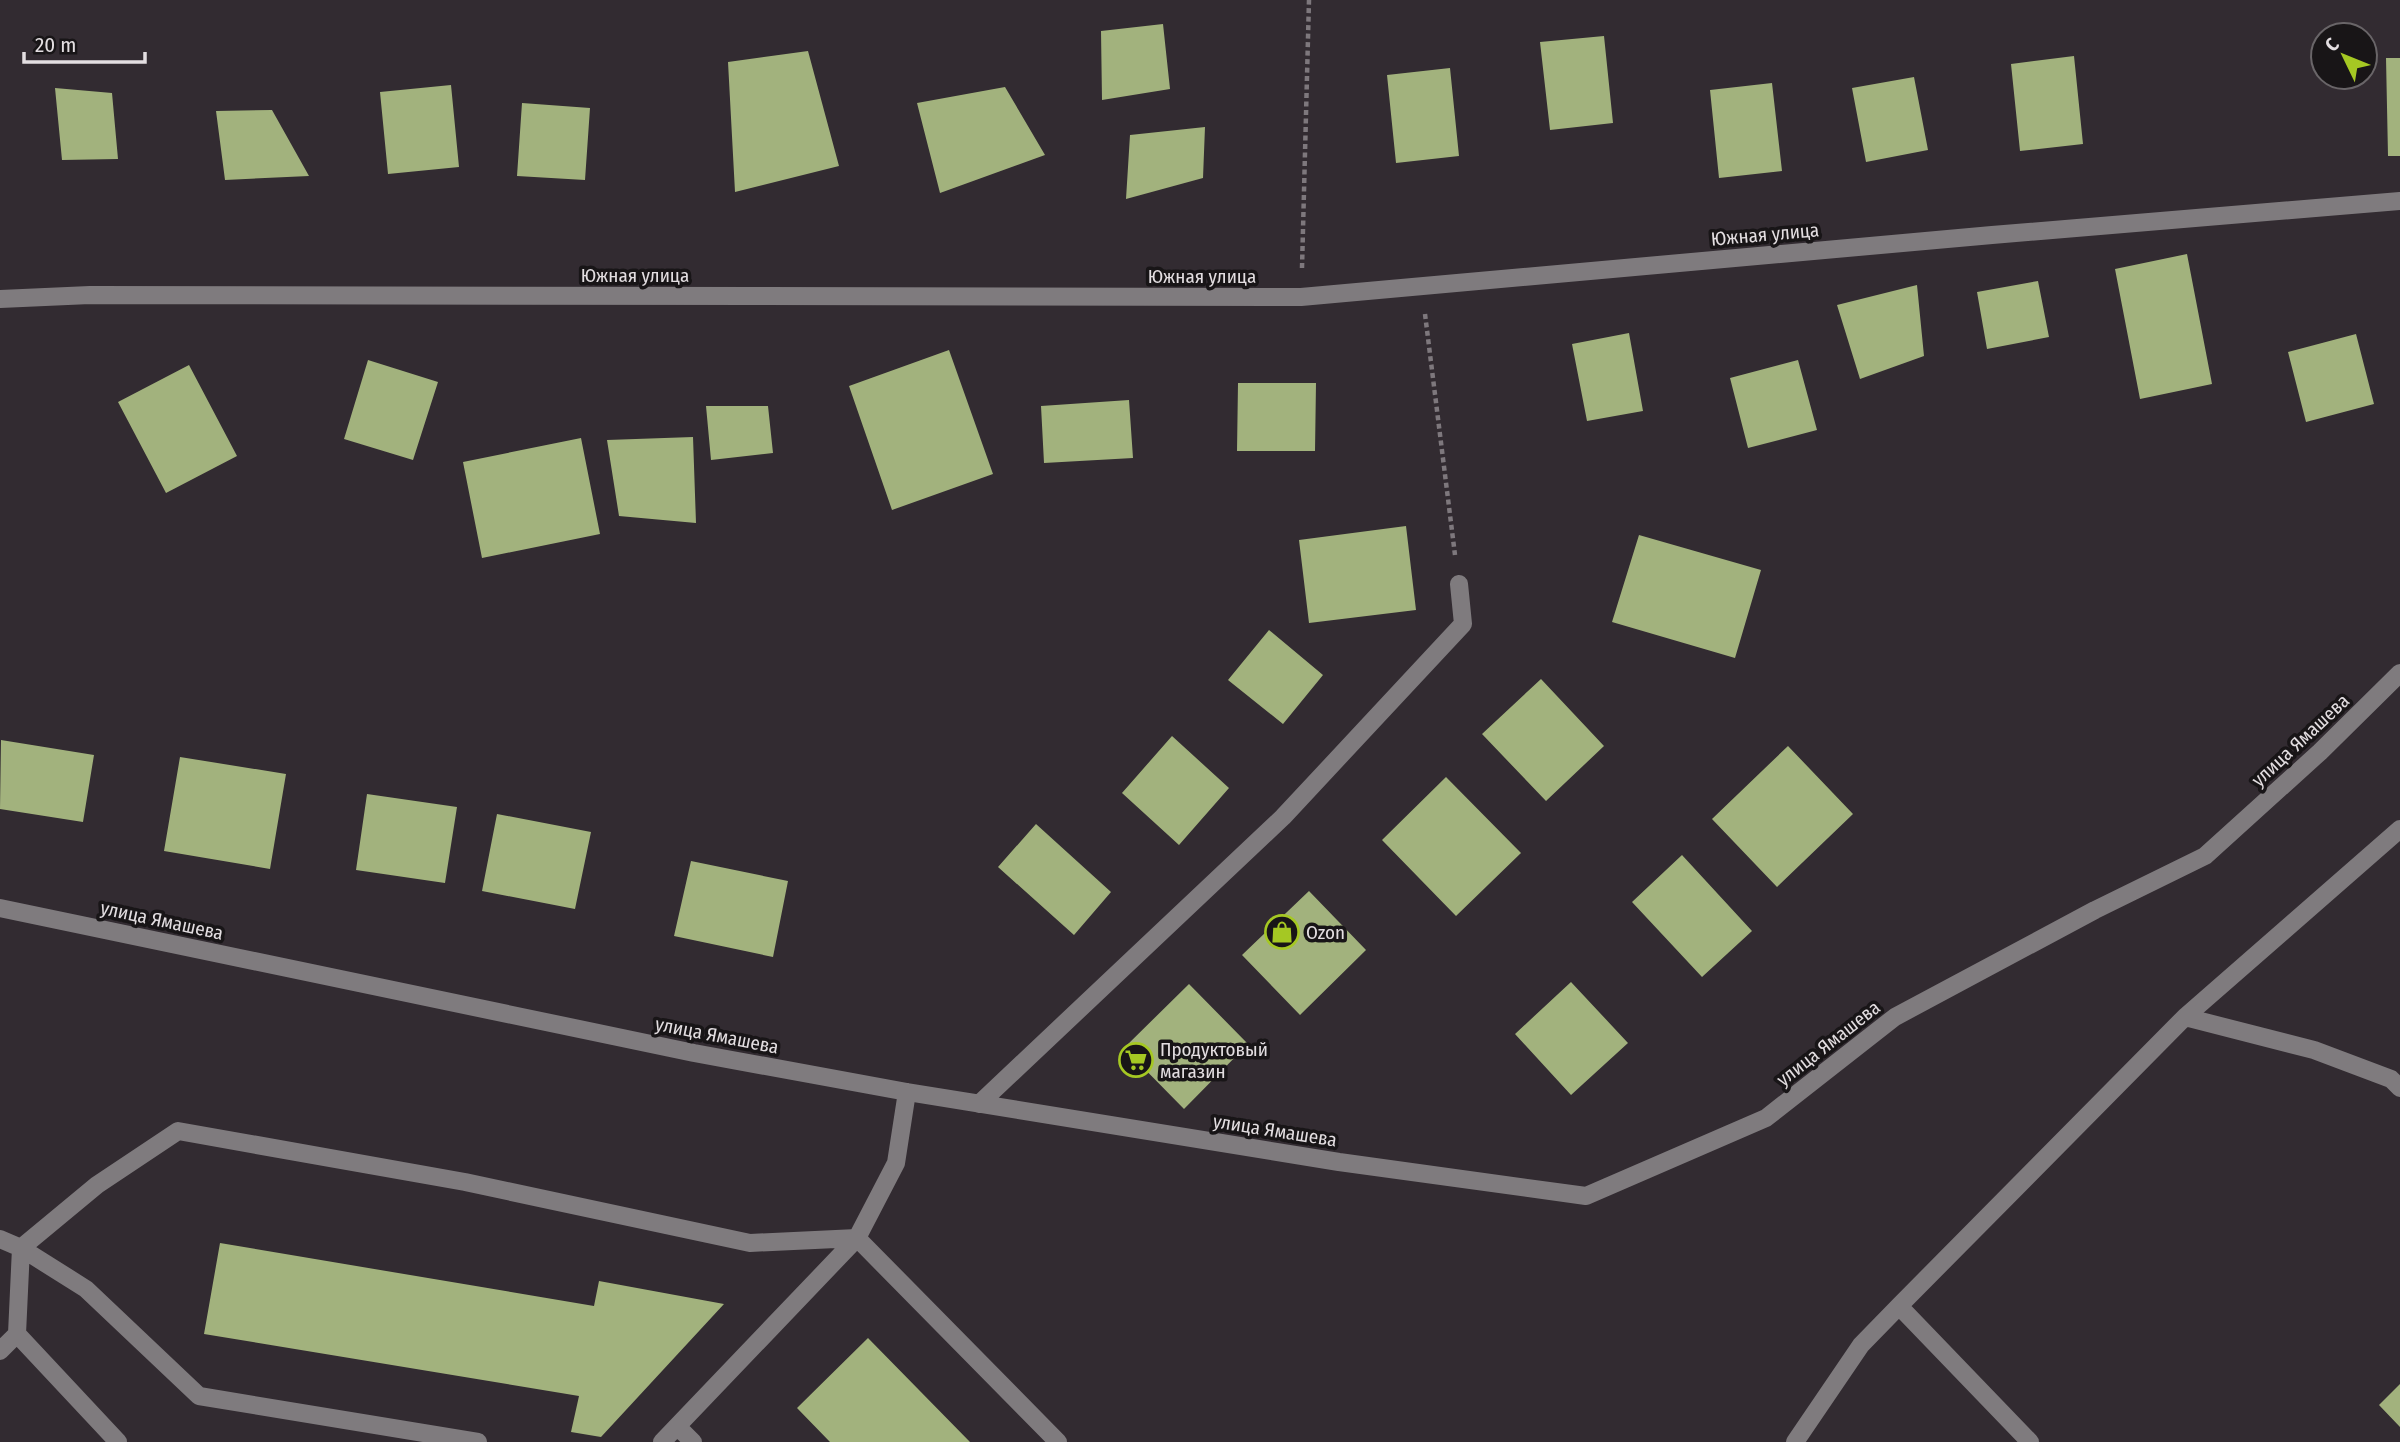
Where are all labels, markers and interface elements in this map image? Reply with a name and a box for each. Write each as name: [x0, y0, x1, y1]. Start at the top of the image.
scale bar: [24, 21, 145, 65]
north arrow: [2309, 21, 2379, 91]
text: 20 m: [35, 32, 76, 58]
text: С: [2320, 33, 2344, 56]
street label: Южная улица: [1710, 218, 1820, 251]
street label: Южная улица: [581, 264, 689, 287]
street label: Южная улица: [1148, 265, 1256, 288]
street label: улица Ямашева: [2247, 689, 2354, 791]
street label: улица Ямашева: [98, 896, 225, 945]
shop icon: Ozon: [1263, 913, 1301, 951]
place label: Ozon: [1306, 921, 1345, 944]
street label: улица Ямашева: [1772, 996, 1885, 1091]
street label: улица Ямашева: [653, 1012, 780, 1059]
place label: Продуктовый магазин: [1160, 1038, 1268, 1083]
supermarket icon: Продуктовый магазин: [1117, 1041, 1155, 1079]
street label: улица Ямашева: [1211, 1109, 1338, 1152]

